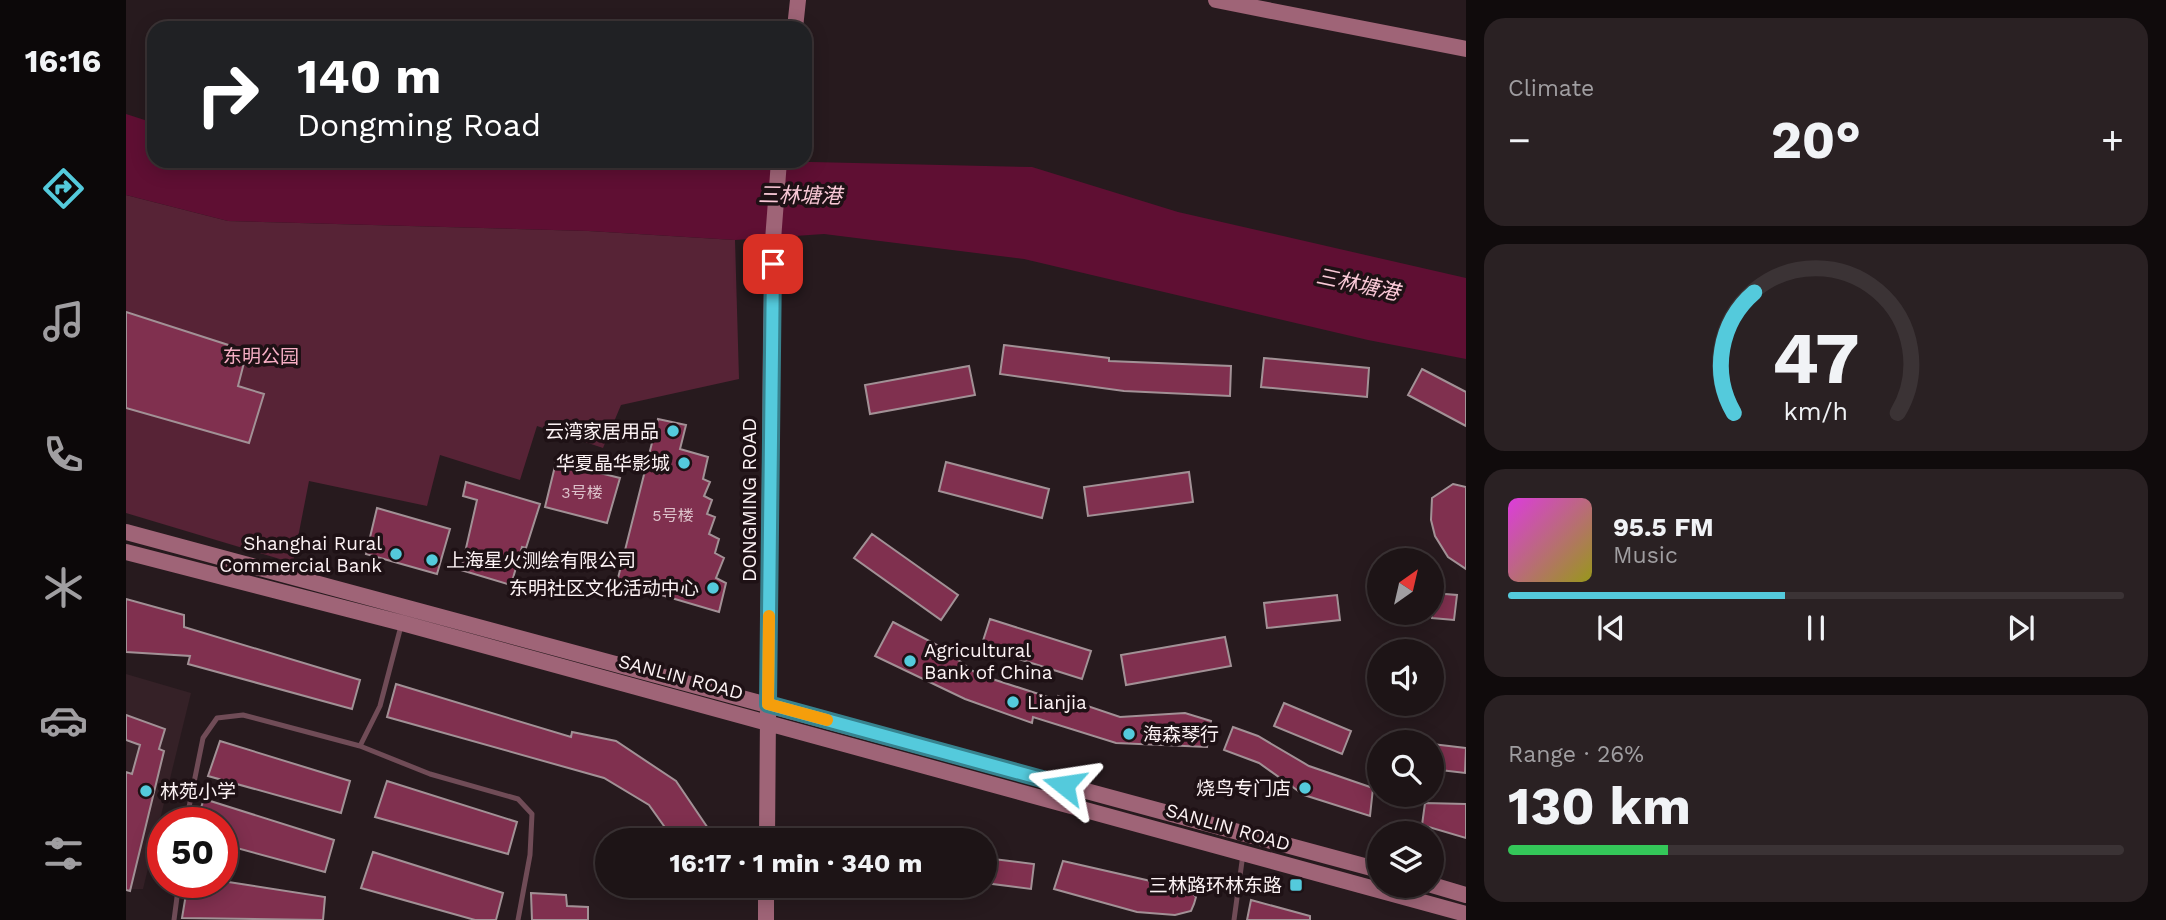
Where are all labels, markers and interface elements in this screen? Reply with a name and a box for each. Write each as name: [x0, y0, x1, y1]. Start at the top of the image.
text: 16:16: [25, 42, 101, 80]
text: 140 m: [297, 47, 441, 105]
icon: right: [182, 49, 273, 140]
text: Climate: [1508, 75, 1594, 102]
text: Dongming Road: [297, 106, 541, 144]
text: 20°: [1771, 110, 1861, 171]
text: −: [1508, 118, 1531, 162]
text: +: [2101, 118, 2124, 162]
icon: directions: [39, 164, 88, 213]
water label: 三林塘港: [758, 182, 845, 208]
pin: [743, 234, 803, 294]
icon: arrive: [754, 245, 792, 283]
water label: 三林塘港: [1314, 263, 1405, 306]
icon: music: [39, 297, 88, 346]
text: 47: [1772, 316, 1860, 402]
park label: 东明公园: [223, 345, 299, 368]
text: km/h: [1784, 397, 1848, 426]
street label: DONGMING ROAD: [738, 418, 761, 582]
place label: 云湾家居用品: [545, 420, 659, 443]
marker: 云湾家居用品: [665, 423, 681, 439]
icon: phone: [39, 430, 88, 479]
place label: 华夏晶华影城: [556, 452, 670, 475]
marker: 华夏晶华影城: [676, 455, 692, 471]
house number: 3号楼: [561, 483, 603, 502]
house number: 5号楼: [652, 506, 694, 525]
text: 95.5 FM: [1613, 512, 1714, 542]
place label: Shanghai Rural Commercial Bank: [219, 532, 382, 577]
text: Music: [1613, 542, 1678, 569]
marker: Shanghai Rural Commercial Bank: [388, 546, 404, 562]
north arrow: [1367, 548, 1444, 625]
map controls: [1367, 548, 1444, 898]
place label: 上海星火测绘有限公司: [446, 549, 636, 572]
marker: 上海星火测绘有限公司: [424, 552, 440, 568]
icon: climate: [39, 563, 88, 612]
place label: 东明社区文化活动中心: [509, 577, 699, 600]
marker: 东明社区文化活动中心: [705, 580, 721, 596]
icon: previous: [1592, 609, 1630, 647]
icon: pause: [1797, 609, 1835, 647]
icon: next: [2002, 609, 2040, 647]
place label: Agricultural Bank of China: [924, 639, 1053, 684]
button: sound: [1367, 639, 1444, 716]
street label: SANLIN ROAD: [616, 649, 746, 705]
marker: Agricultural Bank of China: [902, 653, 918, 669]
place label: Lianjia: [1027, 691, 1087, 714]
marker: Lianjia: [1005, 694, 1021, 710]
icon: car: [39, 696, 88, 745]
place label: 海森琴行: [1143, 723, 1219, 746]
marker: 海森琴行: [1121, 726, 1137, 742]
button: search: [1367, 730, 1444, 807]
text: Range · 26%: [1508, 741, 1644, 768]
position arrow: [1027, 748, 1101, 822]
text: 130 km: [1508, 776, 1691, 837]
place label: 烧鸟专门店: [1196, 777, 1291, 800]
place label: 林苑小学: [160, 780, 236, 803]
marker: 烧鸟专门店: [1297, 780, 1313, 796]
marker: 林苑小学: [138, 783, 154, 799]
street label: SANLIN ROAD: [1163, 798, 1293, 856]
speed limit sign: 50: [147, 807, 238, 898]
button: layers: [1367, 821, 1444, 898]
icon: filters: [39, 829, 88, 878]
text: 16:17 · 1 min · 340 m: [670, 848, 922, 878]
place label: 三林路环林东路: [1149, 874, 1282, 897]
marker: 三林路环林东路: [1288, 877, 1304, 893]

